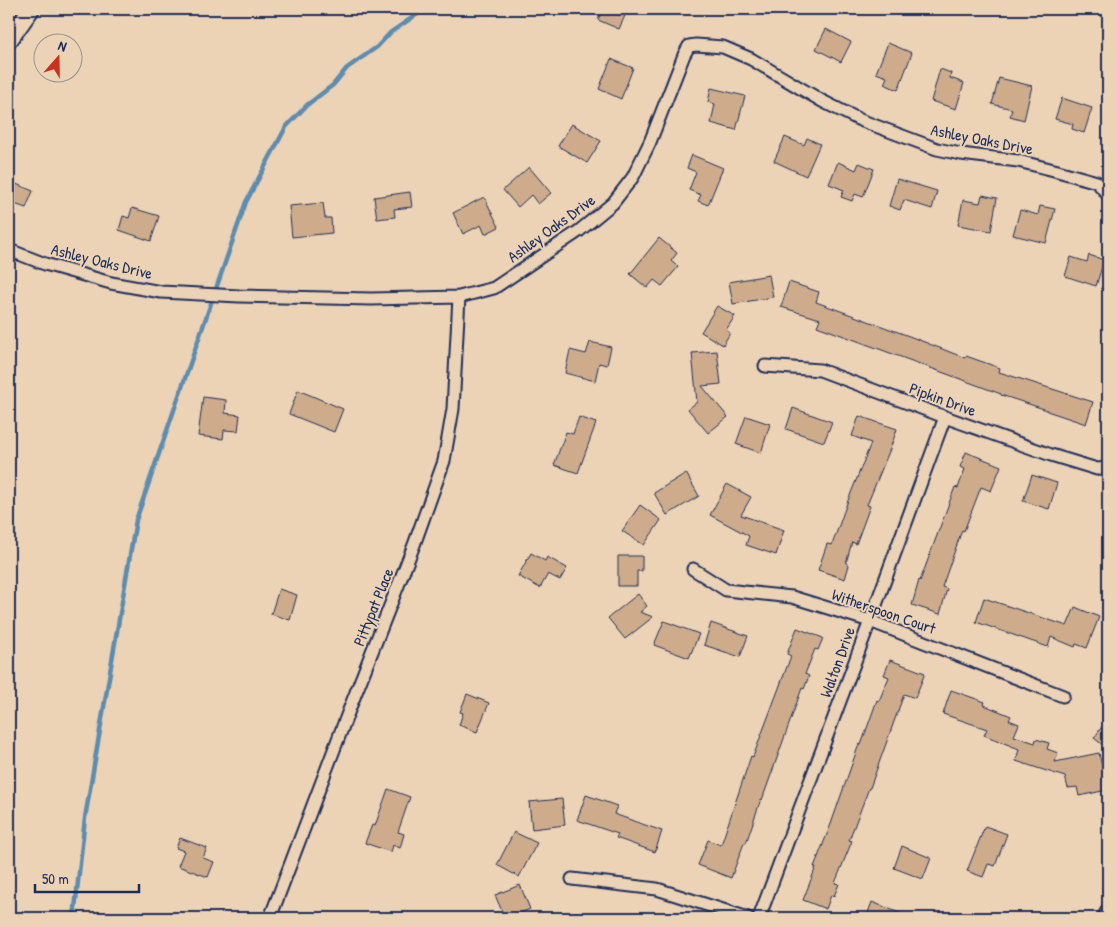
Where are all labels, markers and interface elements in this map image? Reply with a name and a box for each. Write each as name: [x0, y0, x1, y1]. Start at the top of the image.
north arrow: [32, 32, 82, 82]
text: N: [56, 35, 70, 56]
street label: Ashley Oaks Drive: [929, 118, 1036, 160]
street label: Ashley Oaks Drive: [503, 188, 600, 267]
street label: Ashley Oaks Drive: [49, 238, 155, 284]
street label: Pipkin Drive: [907, 377, 980, 421]
street label: Pittypat Place: [347, 564, 399, 649]
street label: Witherspoon Court: [829, 583, 939, 639]
street label: Walton Drive: [814, 623, 860, 700]
scale bar: [35, 862, 139, 894]
text: 50 m: [42, 868, 69, 889]

